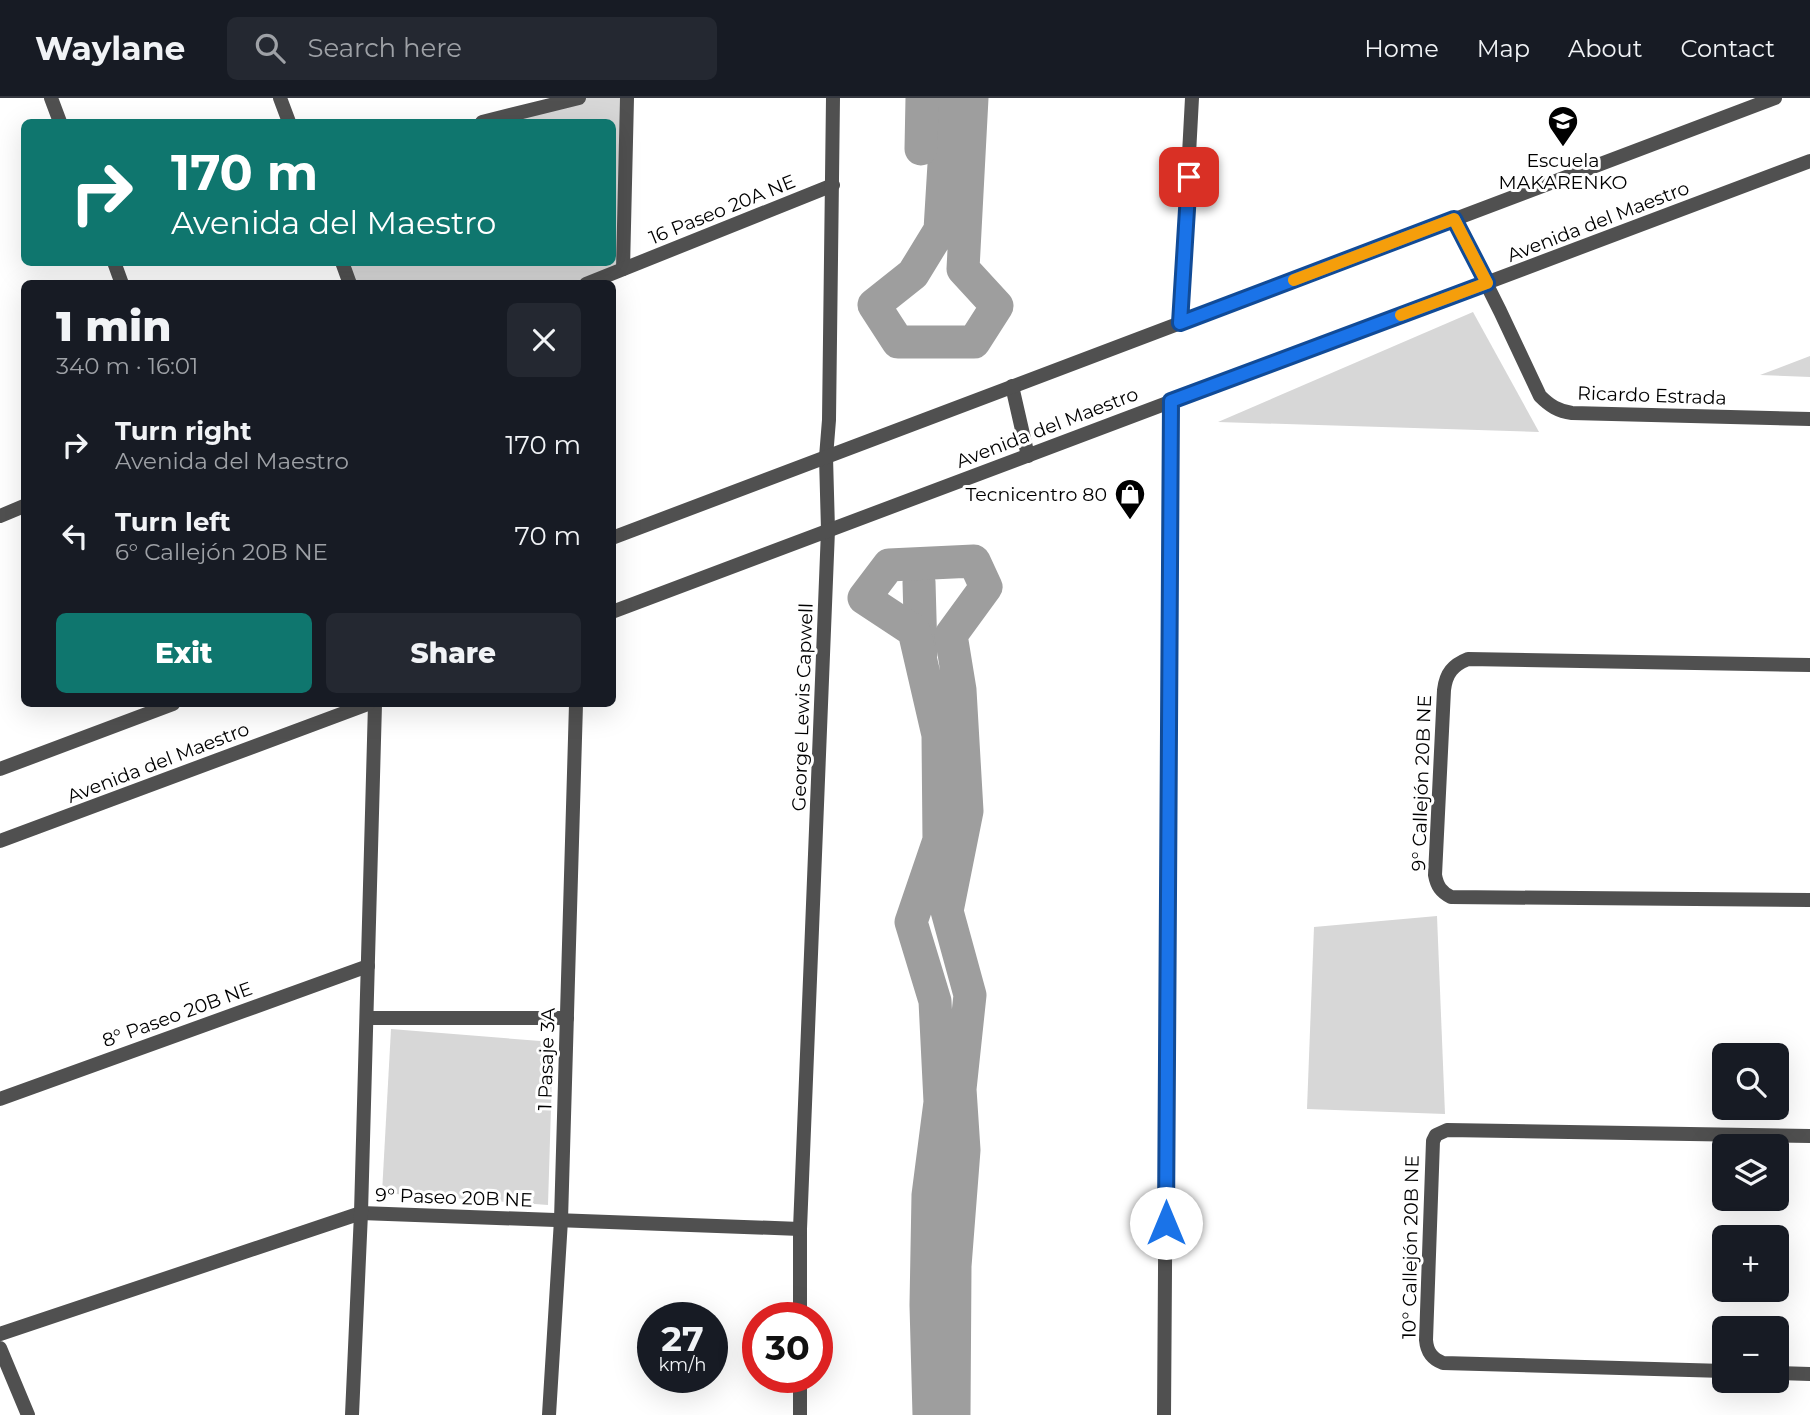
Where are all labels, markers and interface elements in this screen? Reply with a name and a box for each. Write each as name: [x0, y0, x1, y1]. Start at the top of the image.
search box: [227, 17, 717, 80]
text: Waylane: [35, 28, 185, 68]
icon: search: [251, 29, 289, 67]
text: Search here: [307, 32, 462, 64]
text: Home: [1364, 34, 1439, 63]
text: Map: [1477, 34, 1530, 63]
text: About: [1568, 34, 1642, 63]
text: Contact: [1680, 34, 1775, 63]
school or university icon: Escuela MAKARENKO: [1546, 104, 1580, 148]
text: 170 m: [171, 143, 318, 202]
icon: right: [56, 147, 147, 238]
pin: [1159, 147, 1219, 207]
place label: Escuela MAKARENKO: [1499, 149, 1627, 194]
icon: arrive: [1170, 158, 1208, 196]
street label: 16 Paseo 20A NE: [646, 170, 799, 249]
street label: Avenida del Maestro: [1504, 176, 1693, 267]
text: Avenida del Maestro: [171, 203, 496, 242]
text: 1 min: [56, 300, 172, 352]
button: close: [507, 303, 581, 377]
text: 340 m · 16:01: [56, 352, 198, 380]
street label: Ricardo Estrada: [1577, 381, 1727, 410]
street label: Avenida del Maestro: [953, 382, 1142, 473]
text: Turn right: [115, 415, 251, 447]
icon: right: [56, 426, 94, 464]
text: 170 m: [505, 429, 581, 461]
text: Avenida del Maestro: [115, 447, 349, 475]
shop icon: Tecnicentro 80: [1113, 477, 1147, 521]
place label: Tecnicentro 80: [965, 483, 1107, 506]
text: Turn left: [115, 506, 231, 538]
icon: left: [56, 517, 94, 555]
text: 70 m: [515, 520, 581, 552]
text: 6° Callejón 20B NE: [115, 538, 328, 566]
street label: George Lewis Capwell: [787, 602, 818, 812]
button: Exit: [56, 613, 312, 693]
button: Share: [326, 613, 581, 693]
street label: 9° Callejón 20B NE: [1407, 694, 1436, 872]
street label: Avenida del Maestro: [64, 717, 253, 808]
street label: 8° Paseo 20B NE: [99, 977, 255, 1052]
street label: 1 Pasaje 3A: [533, 1007, 560, 1111]
map controls: [1712, 1043, 1789, 1393]
button: search: [1712, 1043, 1789, 1120]
button: layers: [1712, 1134, 1789, 1211]
street label: 10° Callejón 20B NE: [1397, 1155, 1424, 1339]
street label: 9° Paseo 20B NE: [375, 1183, 533, 1212]
position arrow: [1129, 1186, 1203, 1260]
button: +: [1712, 1225, 1789, 1302]
speed limit sign: 30: [742, 1302, 833, 1393]
button: −: [1712, 1316, 1789, 1393]
text: 27: [661, 1317, 704, 1360]
text: km/h: [658, 1354, 707, 1376]

